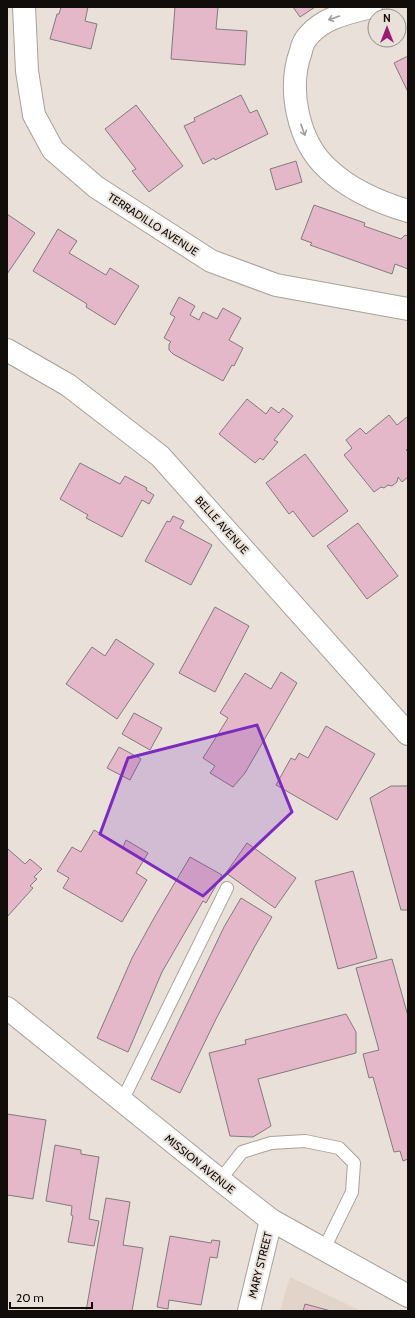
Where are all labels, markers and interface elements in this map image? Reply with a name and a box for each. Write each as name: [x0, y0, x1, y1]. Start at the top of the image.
north arrow: [367, 8, 407, 48]
text: N: [383, 11, 391, 25]
one-way arrow: [327, 15, 340, 22]
one-way arrow: [300, 124, 308, 136]
street label: TERRADILLO AVENUE: [105, 189, 201, 259]
street label: BELLE AVENUE: [192, 493, 252, 557]
street label: MISSION AVENUE: [162, 1131, 238, 1197]
street label: MARY STREET: [245, 1230, 275, 1300]
scale bar: [10, 1284, 92, 1310]
text: 20 m: [16, 1290, 44, 1305]

